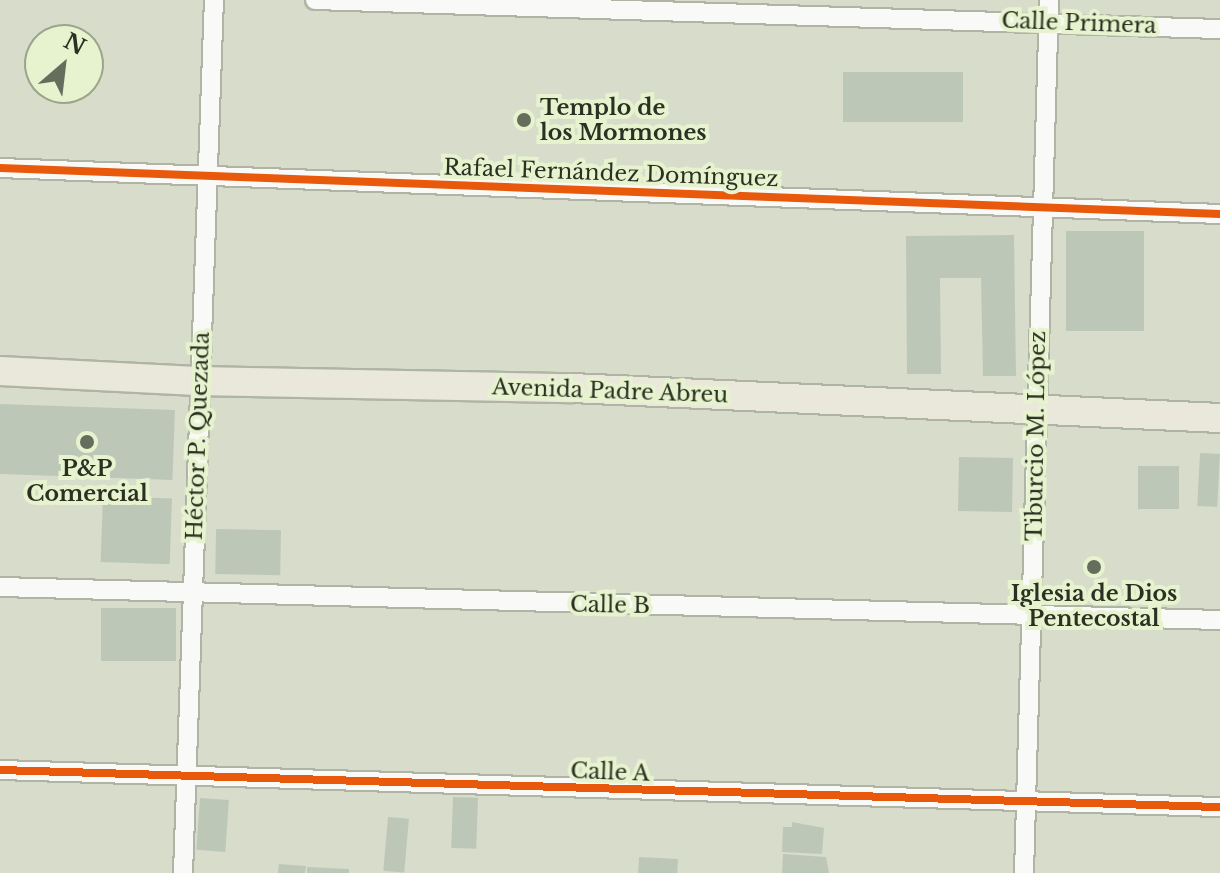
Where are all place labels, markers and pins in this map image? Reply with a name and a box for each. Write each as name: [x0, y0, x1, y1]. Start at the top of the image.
place label: Templo de los Mormones: [540, 94, 707, 146]
marker: Templo de los Mormones: [515, 111, 533, 129]
marker: P&P Comercial: [78, 433, 96, 451]
place label: P&P Comercial: [26, 455, 148, 506]
marker: Iglesia de Dios Pentecostal: [1085, 558, 1103, 576]
place label: Iglesia de Dios Pentecostal: [1011, 580, 1177, 632]

